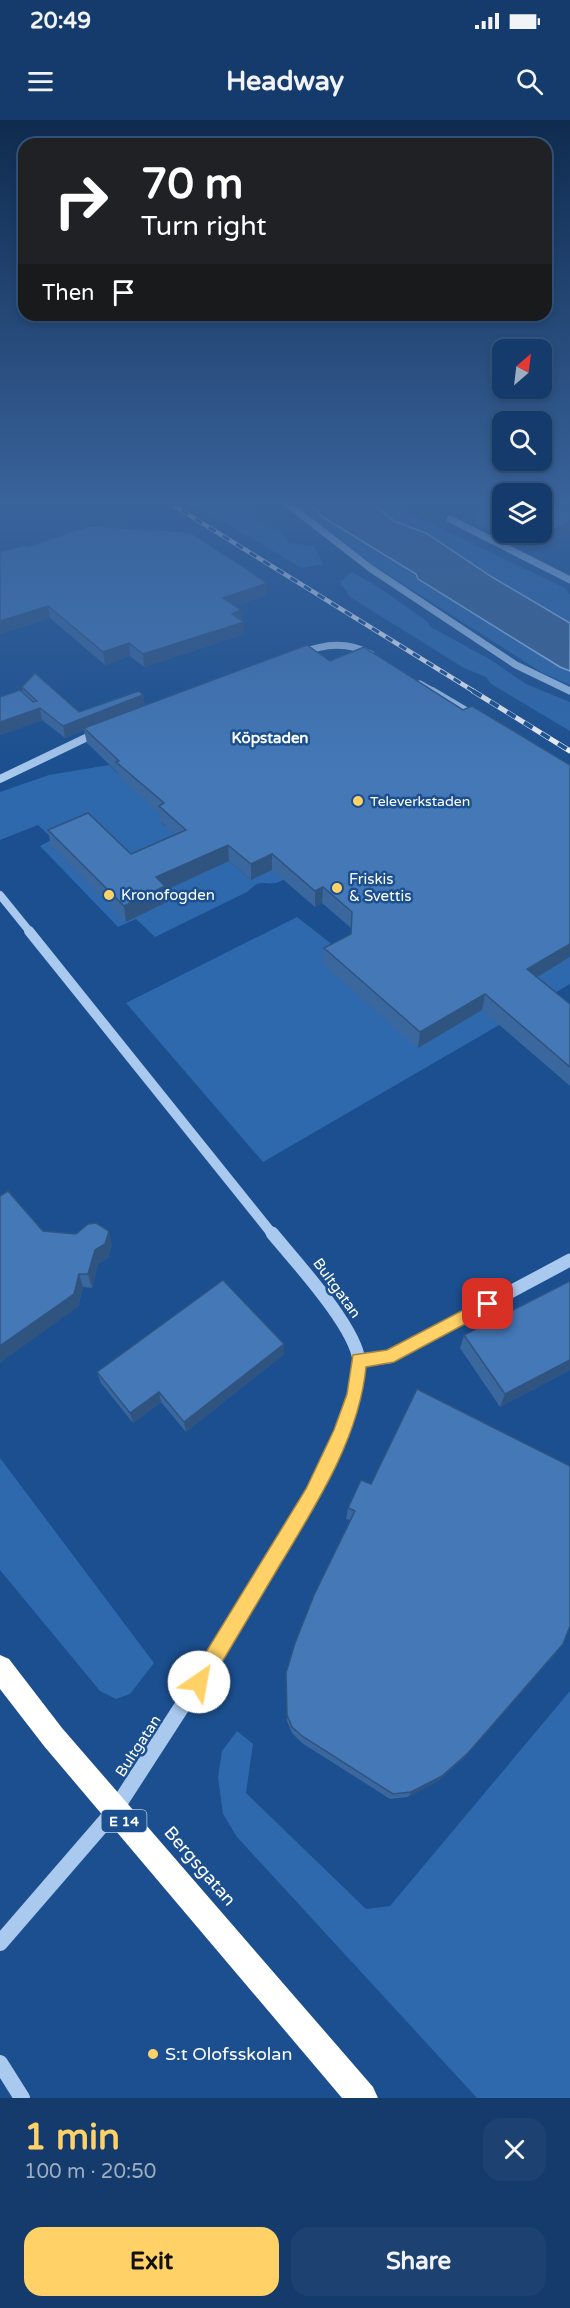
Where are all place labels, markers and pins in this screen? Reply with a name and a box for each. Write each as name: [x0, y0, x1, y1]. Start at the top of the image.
place label: Televerkstaden: [370, 793, 470, 810]
marker: Televerkstaden: [351, 794, 365, 808]
place label: Friskis & Svettis: [349, 870, 411, 905]
marker: Friskis & Svettis: [330, 881, 344, 895]
place label: Kronofogden: [121, 886, 215, 904]
marker: Kronofogden: [102, 888, 116, 902]
pin: [462, 1278, 513, 1329]
place label: S:t Olofsskolan: [165, 2043, 292, 2065]
marker: S:t Olofsskolan: [146, 2047, 160, 2061]

